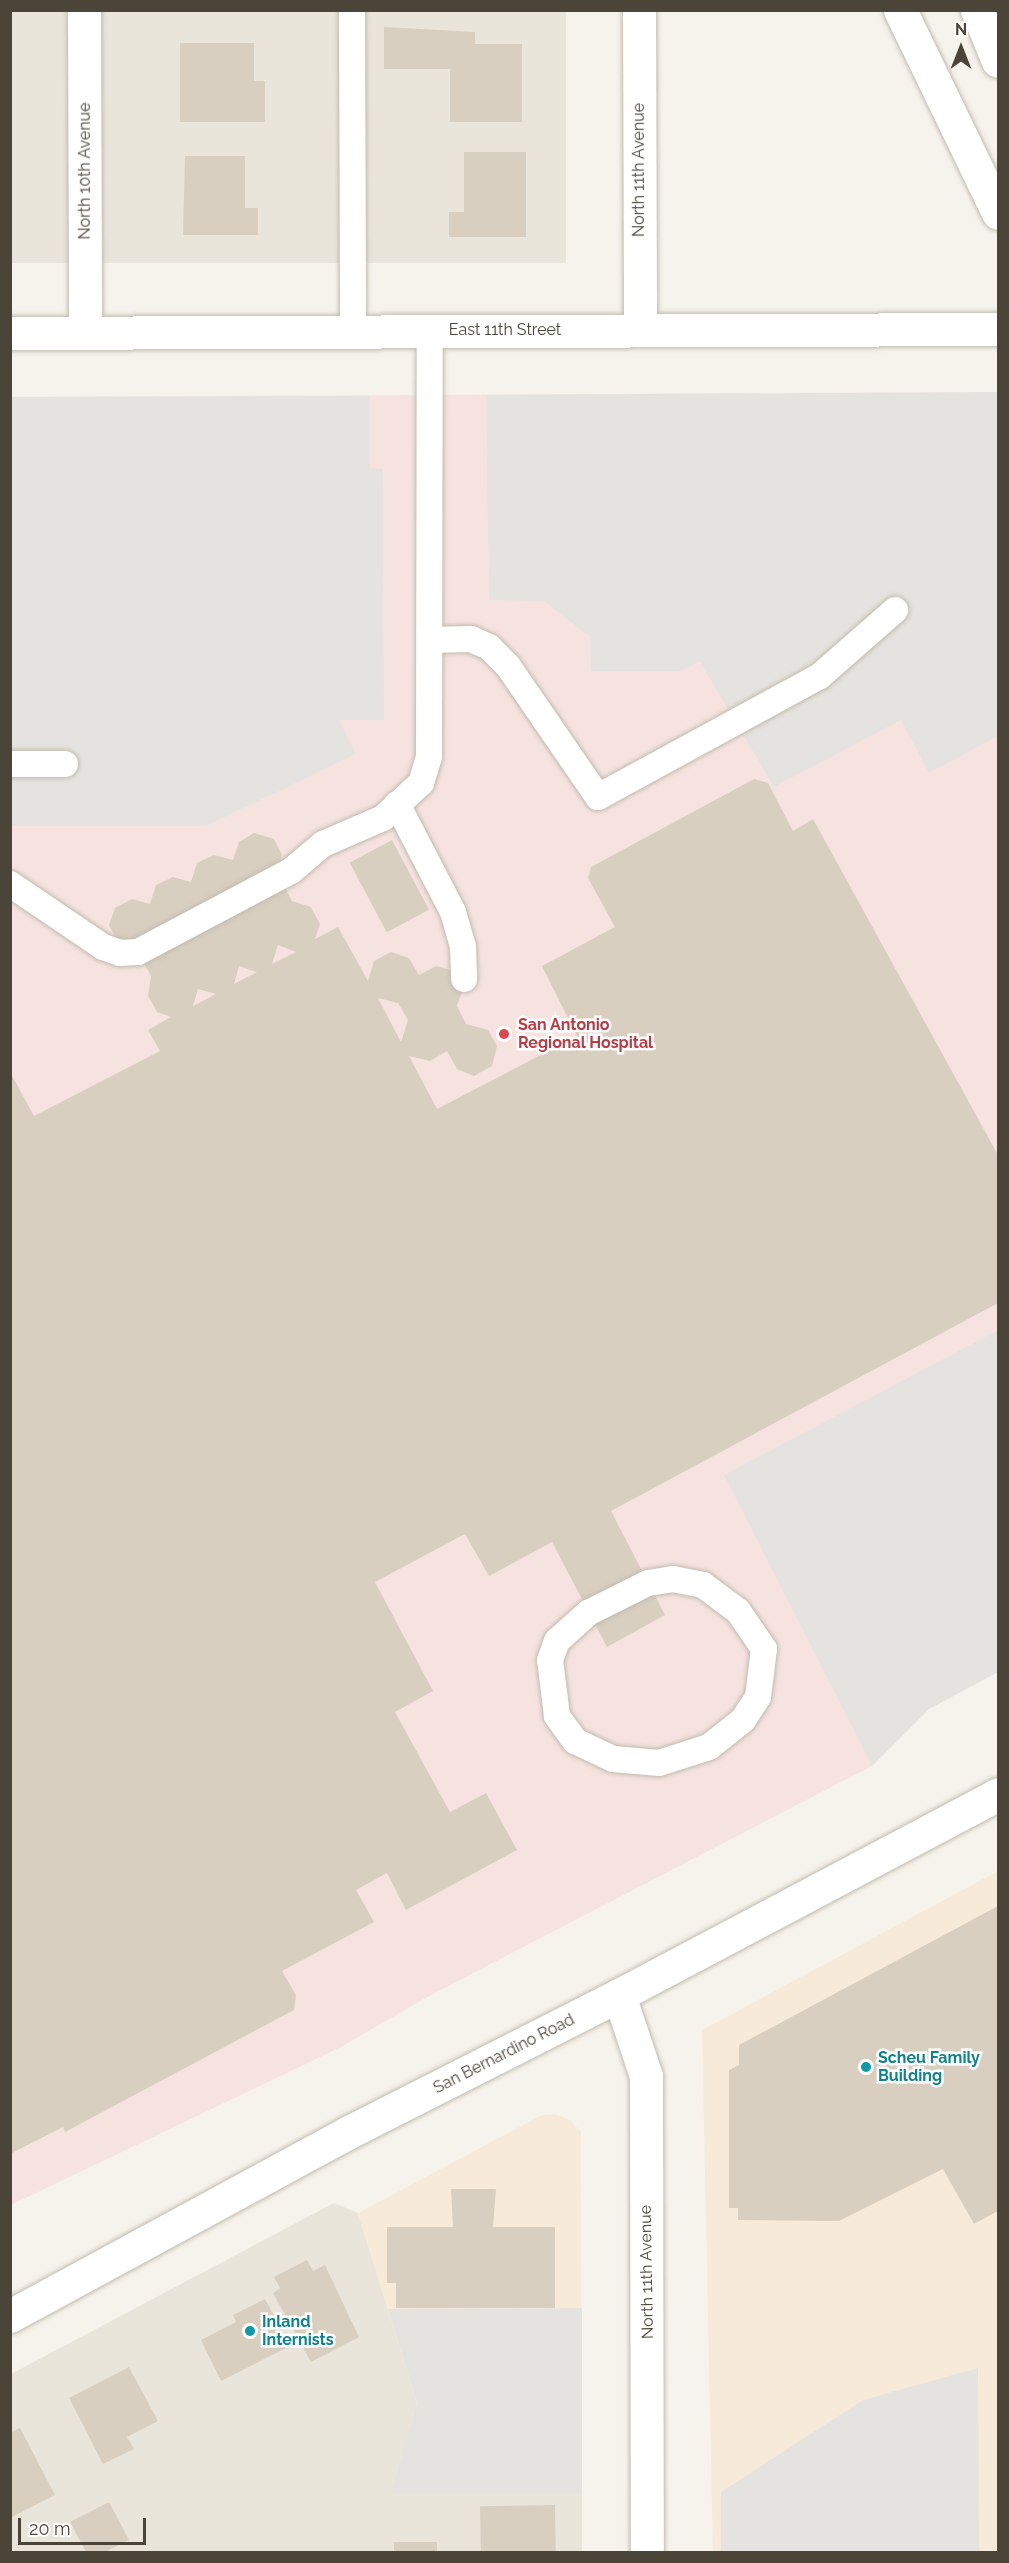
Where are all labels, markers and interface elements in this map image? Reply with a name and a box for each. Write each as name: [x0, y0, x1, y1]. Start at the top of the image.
north arrow: [931, 18, 991, 78]
text: N: [955, 20, 967, 39]
street label: North 10th Avenue: [75, 102, 95, 240]
street label: North 11th Avenue: [629, 103, 649, 237]
street label: East 11th Street: [449, 320, 561, 340]
place label: San Antonio Regional Hospital: [518, 1015, 654, 1053]
marker: San Antonio Regional Hospital: [495, 1025, 513, 1043]
street label: San Bernardino Road: [430, 2010, 578, 2098]
place label: Scheu Family Building: [878, 2048, 980, 2086]
marker: Scheu Family Building: [859, 2060, 873, 2074]
street label: North 11th Avenue: [636, 2204, 658, 2340]
place label: Inland Internists: [262, 2312, 334, 2350]
marker: Inland Internists: [243, 2324, 257, 2338]
scale bar: [21, 2506, 148, 2544]
text: 20 m: [29, 2518, 71, 2539]

